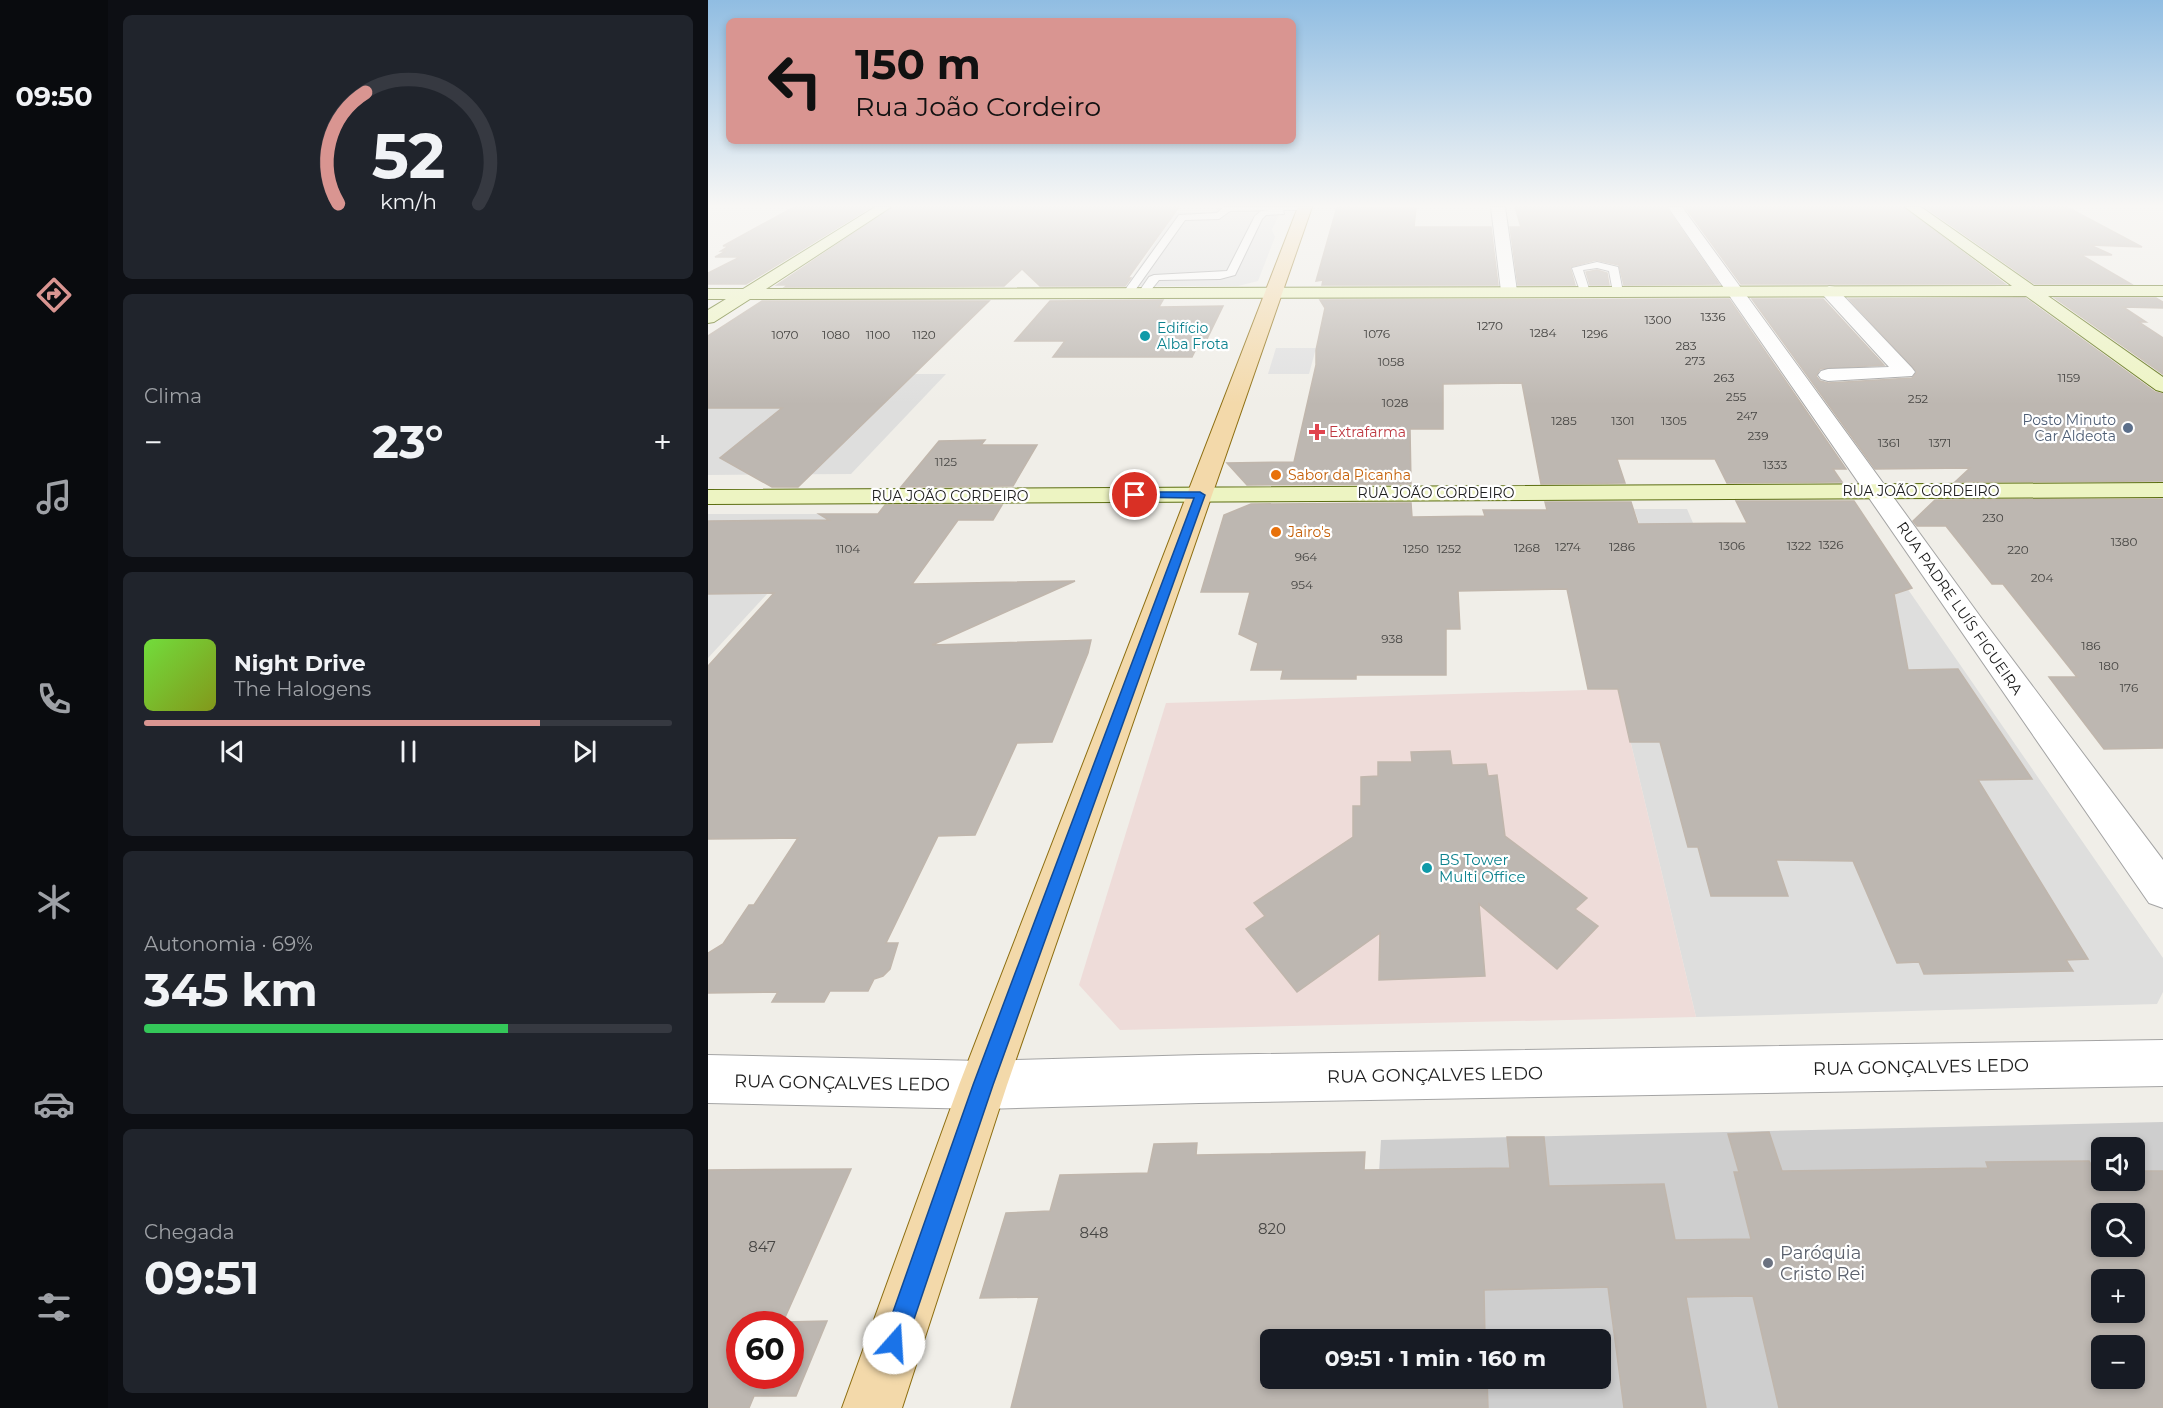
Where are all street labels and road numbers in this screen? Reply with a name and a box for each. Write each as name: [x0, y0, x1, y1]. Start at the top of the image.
street label: RUA JOÃO CORDEIRO: [1843, 482, 2000, 500]
street label: RUA JOÃO CORDEIRO: [1358, 484, 1515, 502]
street label: RUA JOÃO CORDEIRO: [872, 487, 1029, 505]
street label: RUA PADRE LUÍS FIGUEIRA: [1893, 518, 2027, 698]
street label: RUA GONÇALVES LEDO: [1813, 1054, 2029, 1080]
street label: RUA GONÇALVES LEDO: [1327, 1062, 1543, 1088]
street label: RUA GONÇALVES LEDO: [734, 1070, 950, 1096]

